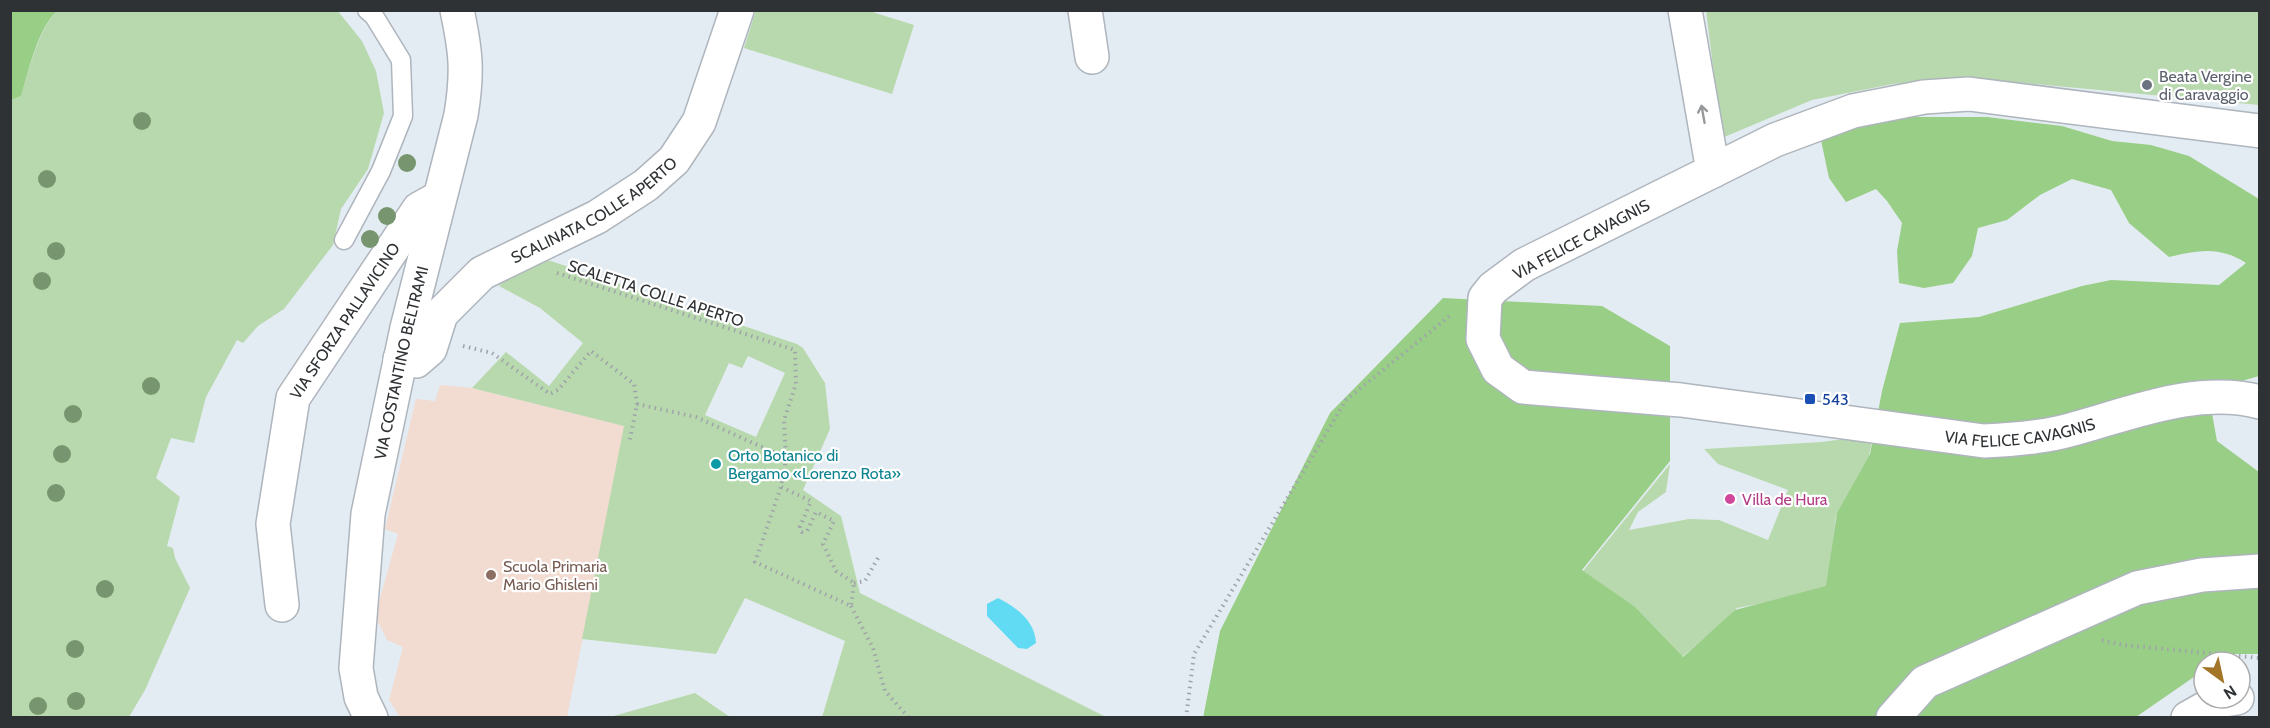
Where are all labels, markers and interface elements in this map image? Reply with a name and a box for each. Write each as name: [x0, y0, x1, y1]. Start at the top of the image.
place label: Beata Vergine di Caravaggio: [2159, 67, 2252, 104]
marker: Beata Vergine di Caravaggio: [2140, 78, 2154, 92]
one-way arrow: [1697, 104, 1708, 124]
street label: SCALINATA COLLE APERTO: [508, 153, 681, 267]
street label: VIA FELICE CAVAGNIS: [1510, 195, 1653, 284]
street label: VIA SFORZA PALLAVICINO: [286, 239, 404, 403]
street label: SCALETTA COLLE APERTO: [566, 256, 746, 331]
street label: VIA COSTANTINO BELTRAMI: [371, 264, 432, 461]
place label: 543: [1822, 390, 1849, 409]
marker: 543: [1803, 392, 1817, 406]
street label: VIA FELICE CAVAGNIS: [1943, 414, 2097, 451]
place label: Orto Botanico di Bergamo «Lorenzo Rota»: [728, 446, 902, 483]
marker: Orto Botanico di Bergamo «Lorenzo Rota»: [709, 457, 723, 471]
place label: Villa de Hura: [1742, 490, 1828, 509]
marker: Villa de Hura: [1723, 492, 1737, 506]
place label: Scuola Primaria Mario Ghisleni: [503, 557, 607, 594]
marker: Scuola Primaria Mario Ghisleni: [484, 568, 498, 582]
north arrow: [2192, 650, 2252, 710]
text: N: [2220, 681, 2240, 703]

